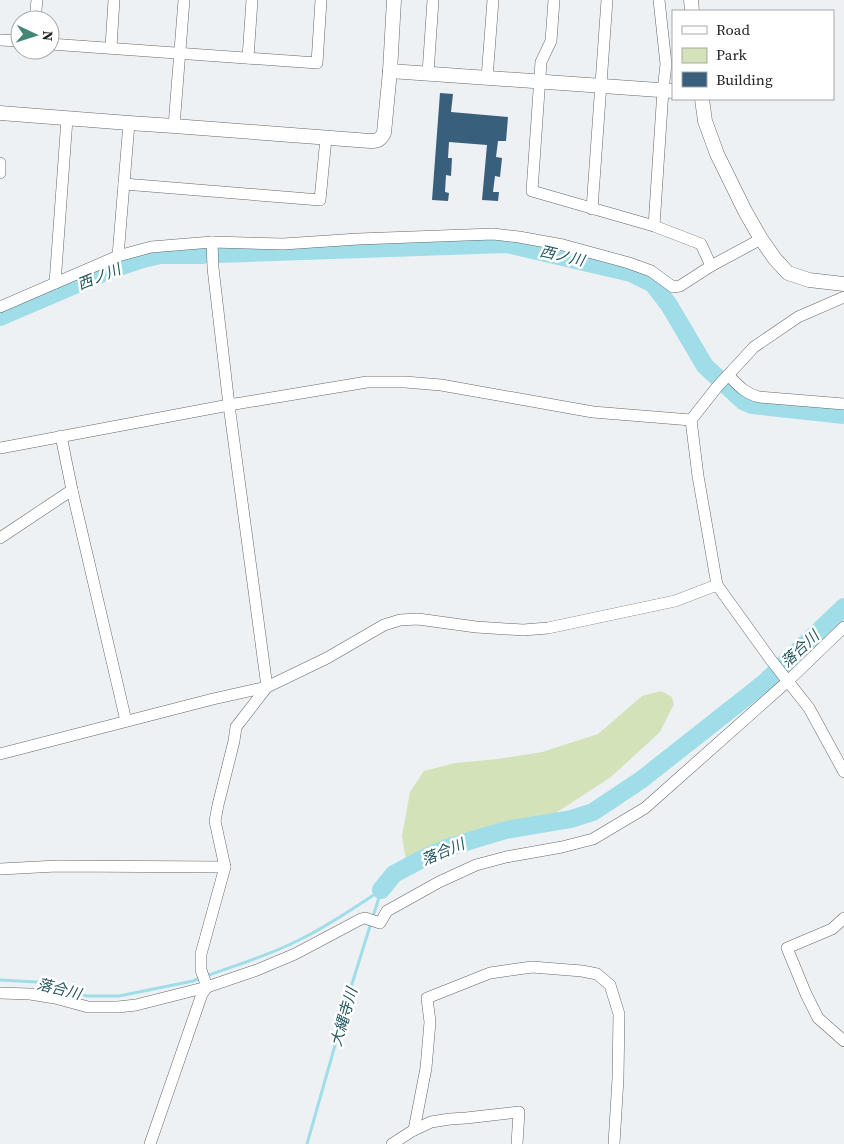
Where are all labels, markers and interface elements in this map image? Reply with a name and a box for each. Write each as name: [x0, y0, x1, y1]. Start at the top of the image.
north arrow: [10, 10, 60, 60]
legend: [672, 10, 834, 100]
text: Road: [716, 19, 750, 40]
text: N: [38, 30, 58, 42]
text: Park: [716, 44, 748, 65]
text: Building: [716, 69, 773, 90]
water label: 西ノ川: [538, 240, 588, 271]
water label: 西ノ川: [74, 258, 125, 295]
water label: 落合川: [776, 624, 825, 672]
water label: 落合川: [418, 832, 469, 870]
water label: 落合川: [35, 973, 85, 1005]
water label: 大縄寺川: [325, 983, 362, 1049]

